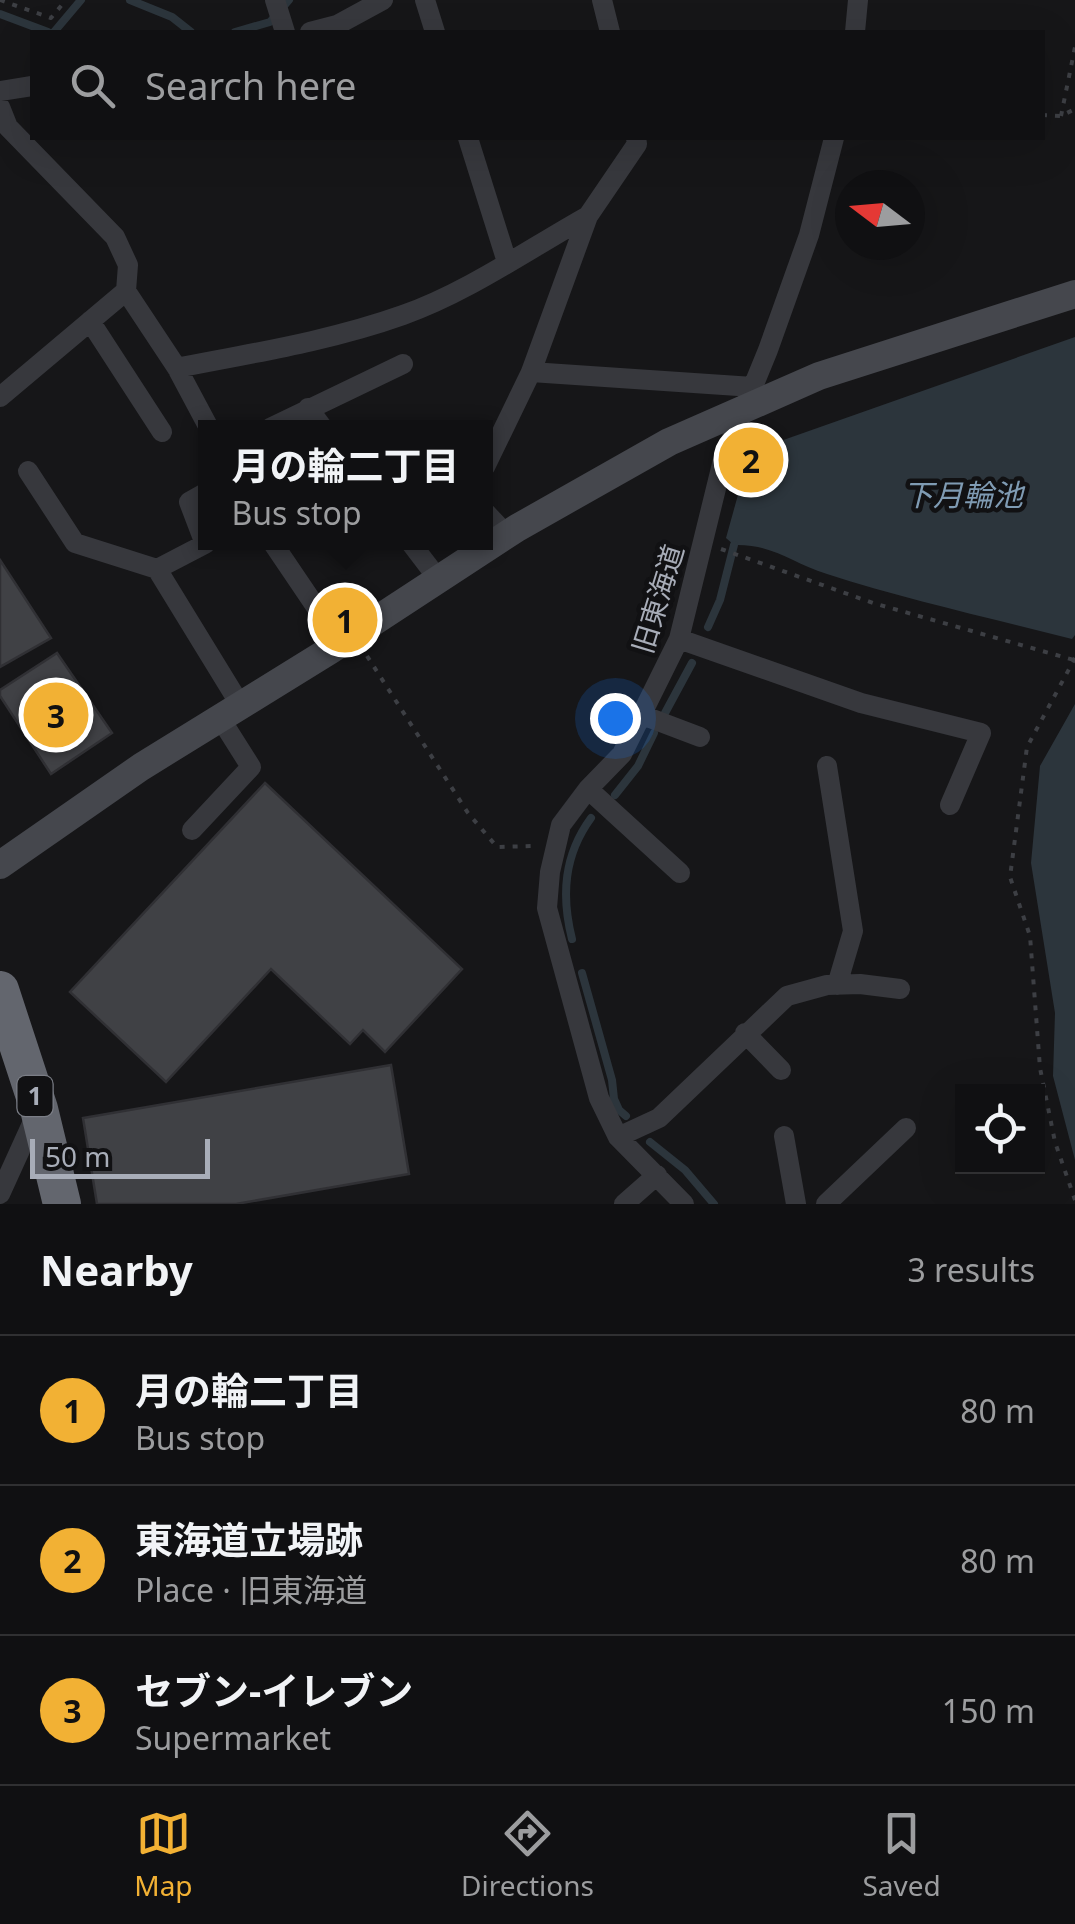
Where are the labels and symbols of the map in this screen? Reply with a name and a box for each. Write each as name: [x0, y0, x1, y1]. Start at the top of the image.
north arrow: [835, 170, 925, 260]
pin: 2: [718, 422, 784, 498]
water label: 下月輪池: [903, 474, 1026, 515]
street label: 旧東海道: [622, 540, 692, 658]
pin: 1: [312, 582, 378, 658]
pin: 3: [23, 678, 88, 752]
your location: [590, 693, 641, 744]
road number: 1: [18, 1076, 52, 1116]
scale bar: [30, 1134, 210, 1178]

